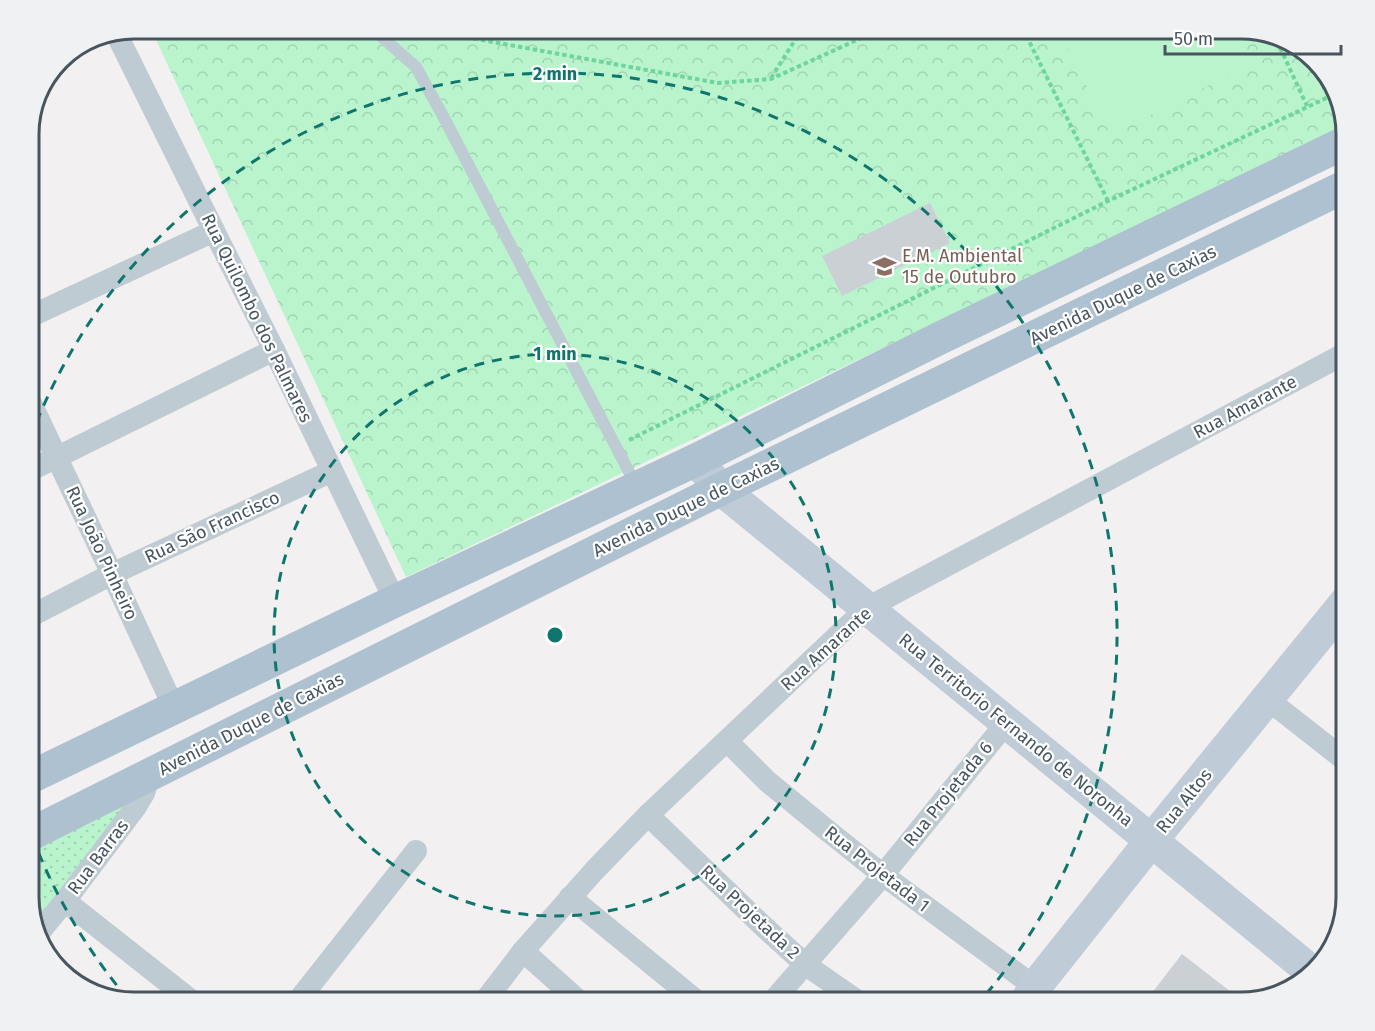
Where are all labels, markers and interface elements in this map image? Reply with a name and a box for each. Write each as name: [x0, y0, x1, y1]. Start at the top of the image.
scale bar: [1165, 18, 1340, 56]
text: 50 m: [1174, 28, 1213, 50]
text: 2 min: [533, 63, 577, 85]
street label: Rua Quilombo dos Palmares: [197, 210, 317, 426]
street label: Avenida Duque de Caxias: [1026, 240, 1220, 350]
place label: E.M. Ambiental 15 de Outubro: [902, 245, 1022, 288]
school or university icon: E.M. Ambiental 15 de Outubro: [871, 253, 897, 279]
text: 1 min: [533, 343, 577, 365]
street label: Rua Amarante: [1189, 370, 1301, 444]
street label: Avenida Duque de Caxias: [589, 452, 783, 562]
street label: Rua João Pinheiro: [61, 483, 143, 623]
street label: Rua São Francisco: [141, 486, 283, 568]
street label: Rua Amarante: [776, 603, 876, 695]
centre of rings: [545, 625, 565, 645]
street label: Rua Territorio Fernando de Noronha: [894, 629, 1138, 831]
street label: Avenida Duque de Caxias: [155, 668, 347, 780]
street label: Rua Projetada 6: [899, 737, 997, 851]
street label: Rua Altos: [1151, 764, 1217, 838]
street label: Rua Barras: [63, 815, 133, 899]
street label: Rua Projetada 1: [820, 821, 934, 917]
street label: Rua Projetada 2: [696, 860, 804, 964]

